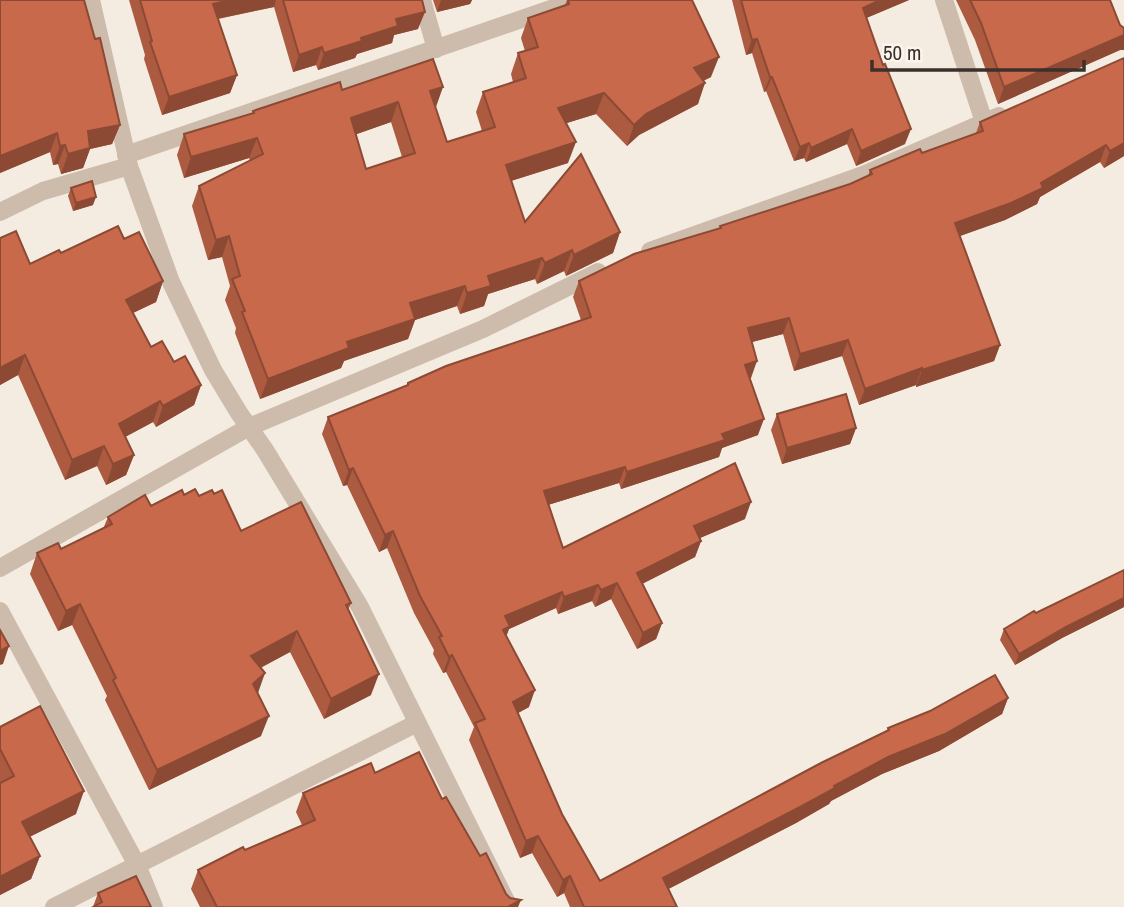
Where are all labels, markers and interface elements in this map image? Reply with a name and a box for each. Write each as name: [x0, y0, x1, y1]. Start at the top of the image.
scale bar: [872, 28, 1084, 72]
text: 50 m: [883, 38, 921, 67]

